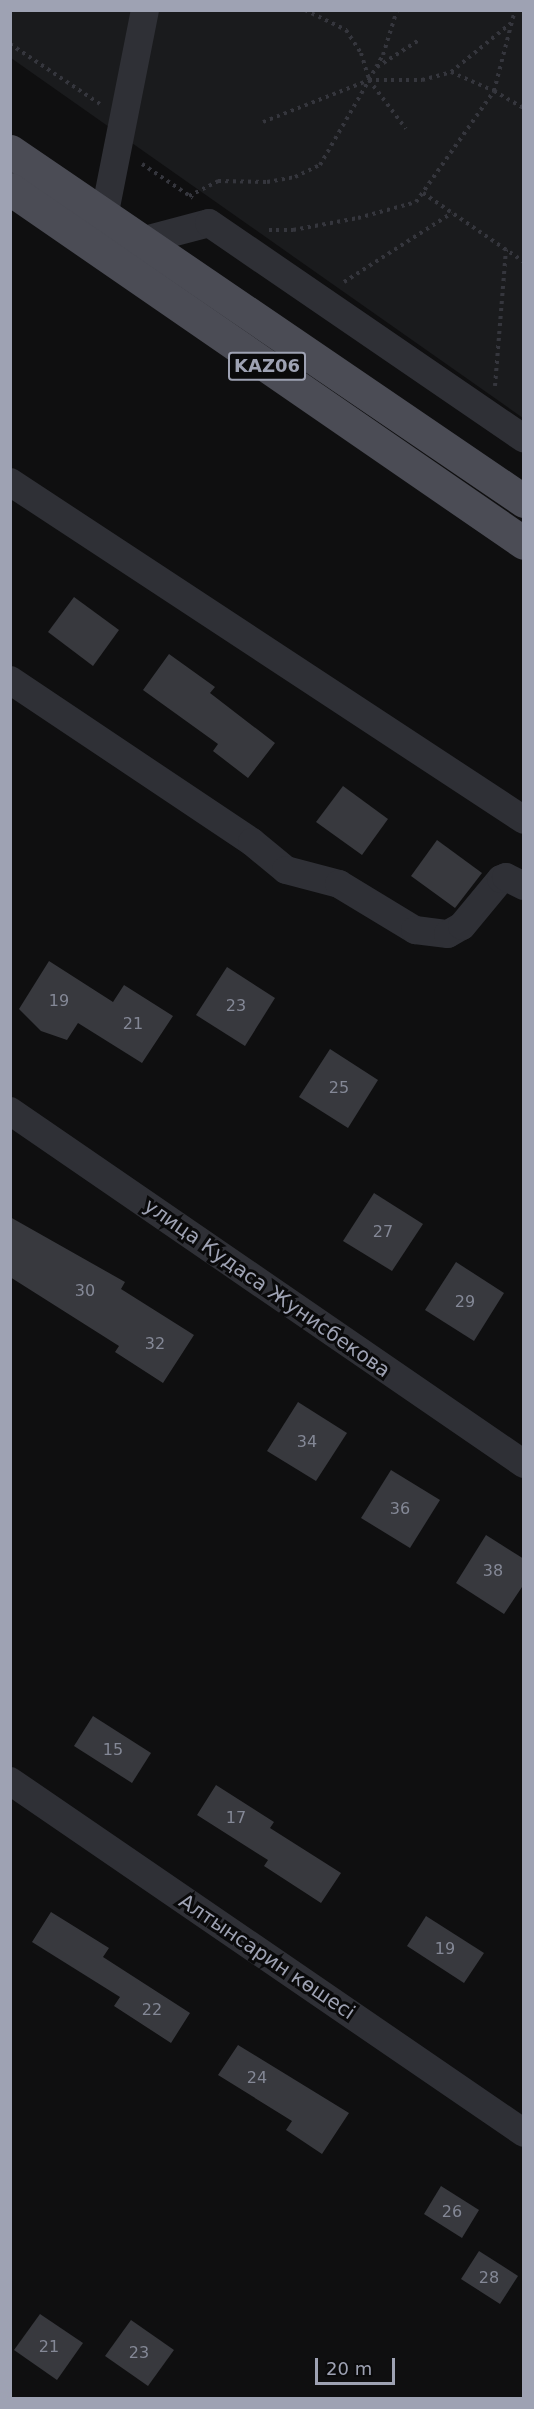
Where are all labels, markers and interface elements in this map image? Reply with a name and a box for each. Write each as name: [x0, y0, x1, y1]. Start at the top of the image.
road number: KАZ06: [228, 351, 306, 381]
house number: 19: [49, 991, 69, 1011]
house number: 23: [226, 996, 246, 1016]
house number: 21: [123, 1014, 143, 1034]
house number: 25: [329, 1078, 349, 1098]
street label: улица Кудаса Жунисбекова: [139, 1194, 395, 1382]
house number: 27: [373, 1222, 393, 1242]
house number: 30: [75, 1281, 95, 1301]
house number: 29: [455, 1292, 475, 1312]
house number: 32: [145, 1334, 165, 1354]
house number: 34: [297, 1432, 317, 1452]
house number: 36: [390, 1499, 410, 1519]
house number: 38: [483, 1561, 503, 1581]
house number: 15: [103, 1740, 123, 1760]
house number: 17: [226, 1808, 246, 1828]
street label: Алтынсарин көшесі: [175, 1889, 359, 2025]
house number: 19: [435, 1939, 455, 1959]
house number: 22: [142, 2000, 162, 2020]
house number: 24: [247, 2068, 267, 2088]
house number: 26: [442, 2202, 462, 2222]
house number: 28: [479, 2268, 499, 2288]
house number: 21: [39, 2337, 59, 2357]
house number: 23: [129, 2343, 149, 2363]
scale bar: [318, 2346, 398, 2384]
text: 20 m: [326, 2358, 372, 2379]

